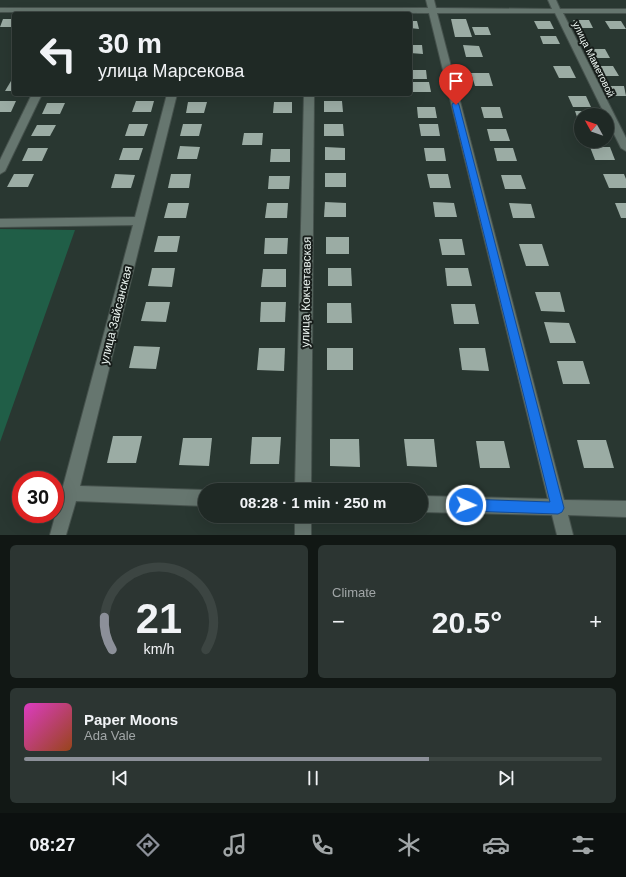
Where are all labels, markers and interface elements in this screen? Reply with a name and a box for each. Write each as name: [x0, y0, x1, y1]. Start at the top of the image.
street label: улица Маметовой: [570, 20, 617, 99]
icon: left: [32, 28, 84, 80]
text: 30 m: [98, 28, 162, 59]
text: улица Марсекова: [98, 61, 244, 81]
pin: [439, 64, 473, 105]
icon: arrive: [445, 70, 467, 92]
north arrow: [574, 108, 614, 148]
map controls: [574, 108, 614, 148]
street label: улица Кокчетавская: [298, 237, 314, 347]
street label: улица Зайсанская: [97, 264, 135, 366]
speed limit sign: 30: [12, 471, 64, 523]
position arrow: [445, 484, 487, 526]
text: 08:28 · 1 min · 250 m: [240, 494, 386, 511]
text: Climate: [332, 585, 376, 600]
text: 21: [136, 594, 182, 641]
text: 20.5°: [432, 606, 502, 639]
text: −: [332, 609, 345, 634]
text: +: [589, 609, 602, 634]
text: km/h: [144, 640, 175, 656]
text: Paper Moons: [84, 711, 178, 728]
text: Ada Vale: [84, 728, 136, 743]
icon: previous: [109, 767, 131, 789]
icon: pause: [302, 767, 324, 789]
icon: next: [495, 767, 517, 789]
icon: directions: [134, 831, 162, 859]
icon: music: [221, 831, 249, 859]
icon: phone: [308, 831, 336, 859]
icon: climate: [395, 831, 423, 859]
icon: car: [482, 831, 510, 859]
icon: filters: [569, 831, 597, 859]
text: 08:27: [29, 835, 75, 855]

